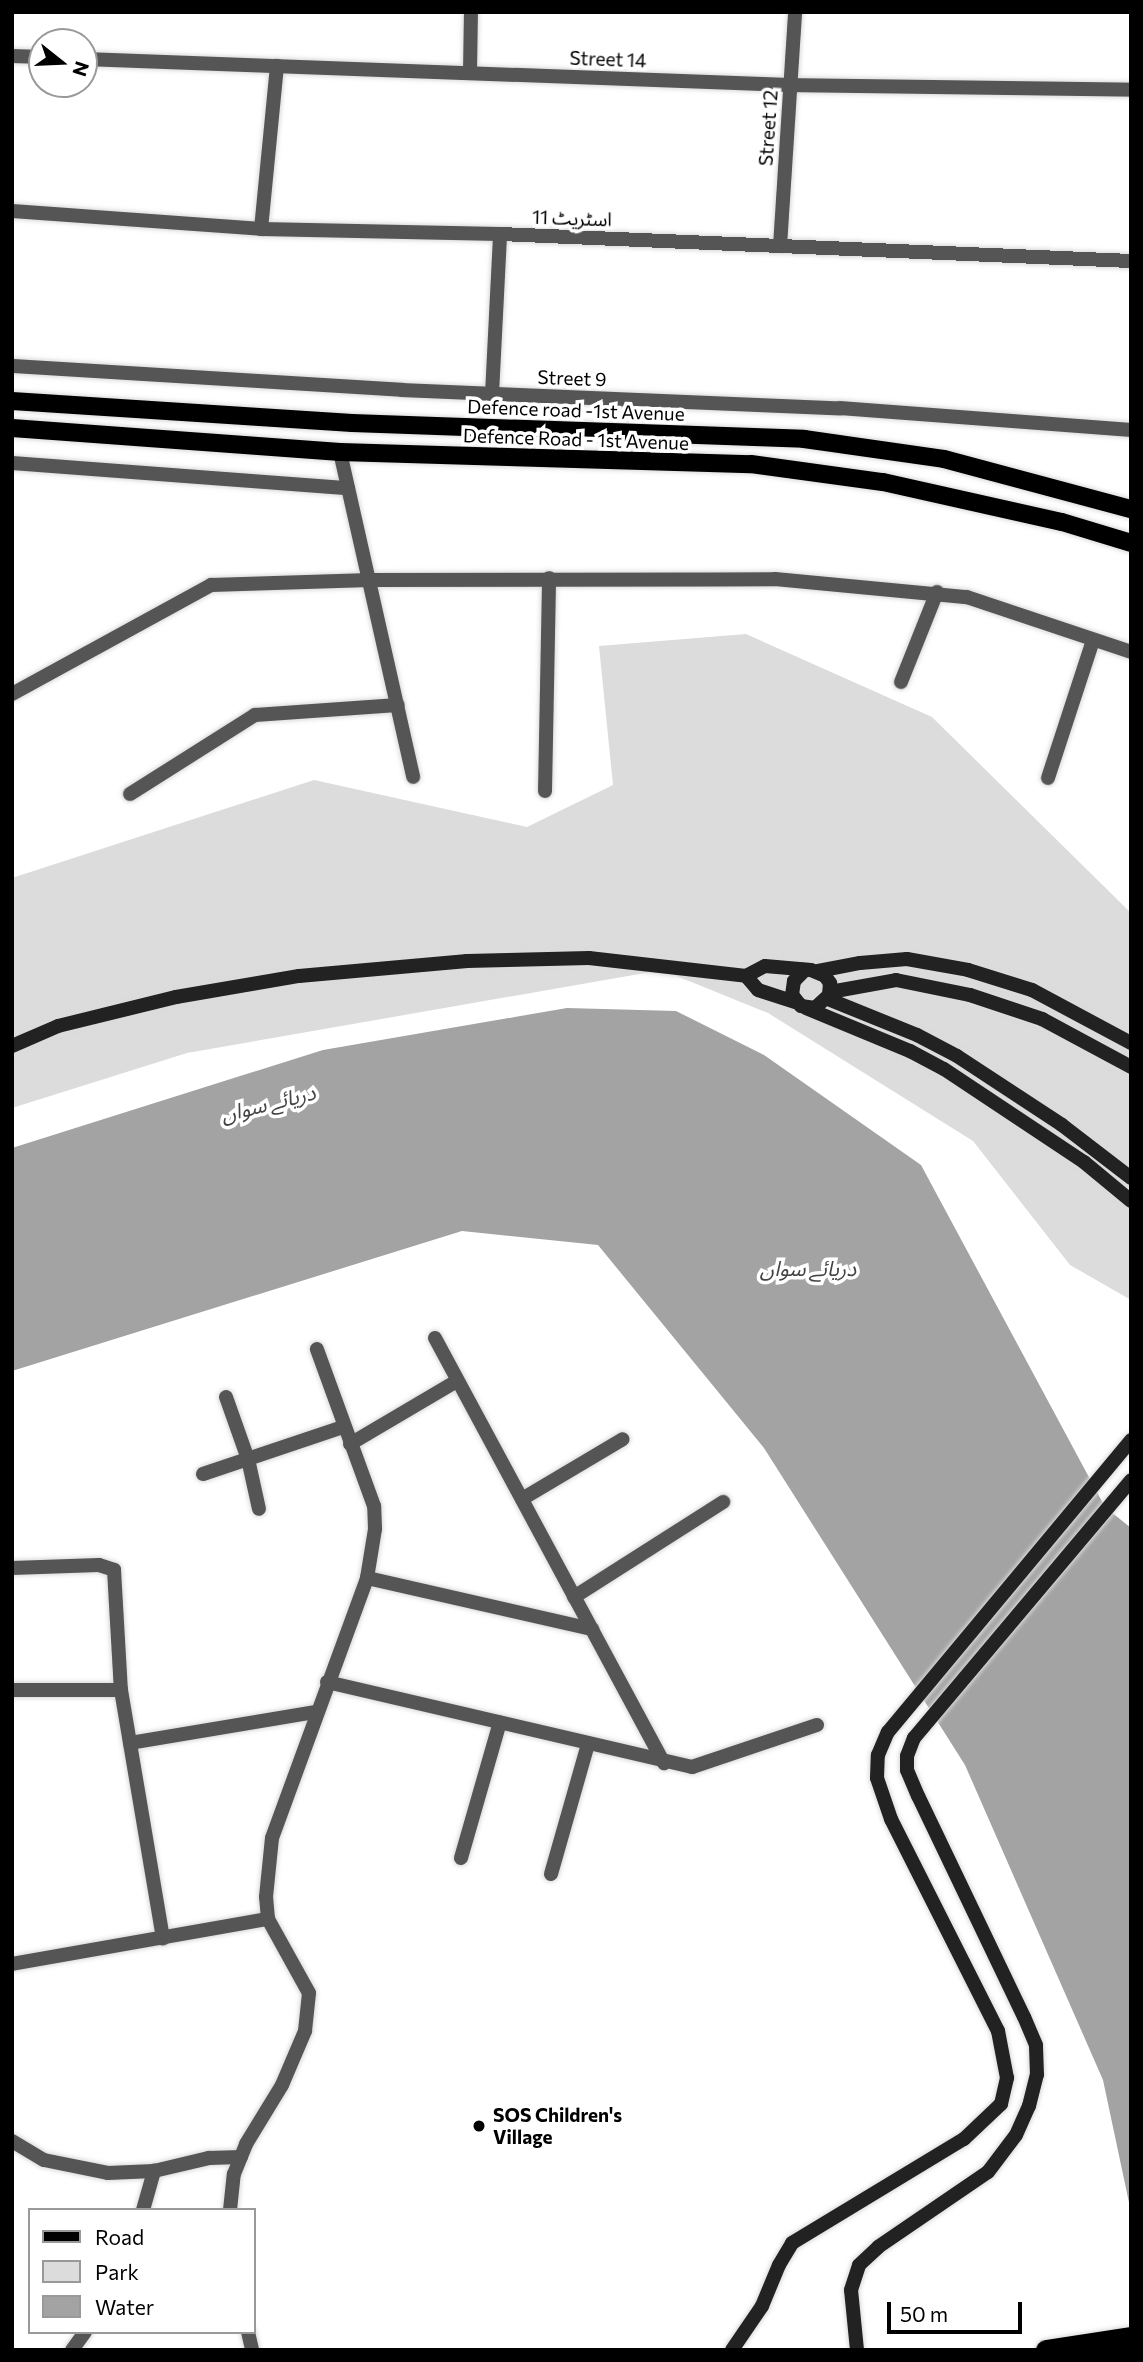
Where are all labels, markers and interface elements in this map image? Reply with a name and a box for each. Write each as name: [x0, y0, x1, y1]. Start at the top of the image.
north arrow: [28, 28, 98, 98]
street label: Street 14: [569, 46, 647, 72]
text: N: [68, 59, 95, 79]
street label: Street 12: [754, 89, 782, 167]
street label: اسٹریٹ 11: [532, 205, 612, 231]
street label: Street 9: [537, 365, 607, 391]
street label: Defence road -1st Avenue: [467, 395, 685, 425]
street label: Defence Road - 1st Avenue: [463, 424, 689, 454]
water label: دریائے سواں: [218, 1079, 318, 1127]
water label: دریائے سواں: [760, 1255, 856, 1281]
place label: SOS Children's Village: [493, 2104, 622, 2148]
marker: SOS Children's Village: [471, 2118, 487, 2134]
legend: [28, 2208, 256, 2334]
text: Road: [95, 2224, 144, 2249]
text: Park: [95, 2259, 139, 2284]
scale bar: [891, 2288, 1026, 2332]
text: Water: [95, 2294, 154, 2319]
text: 50 m: [900, 2301, 948, 2326]

